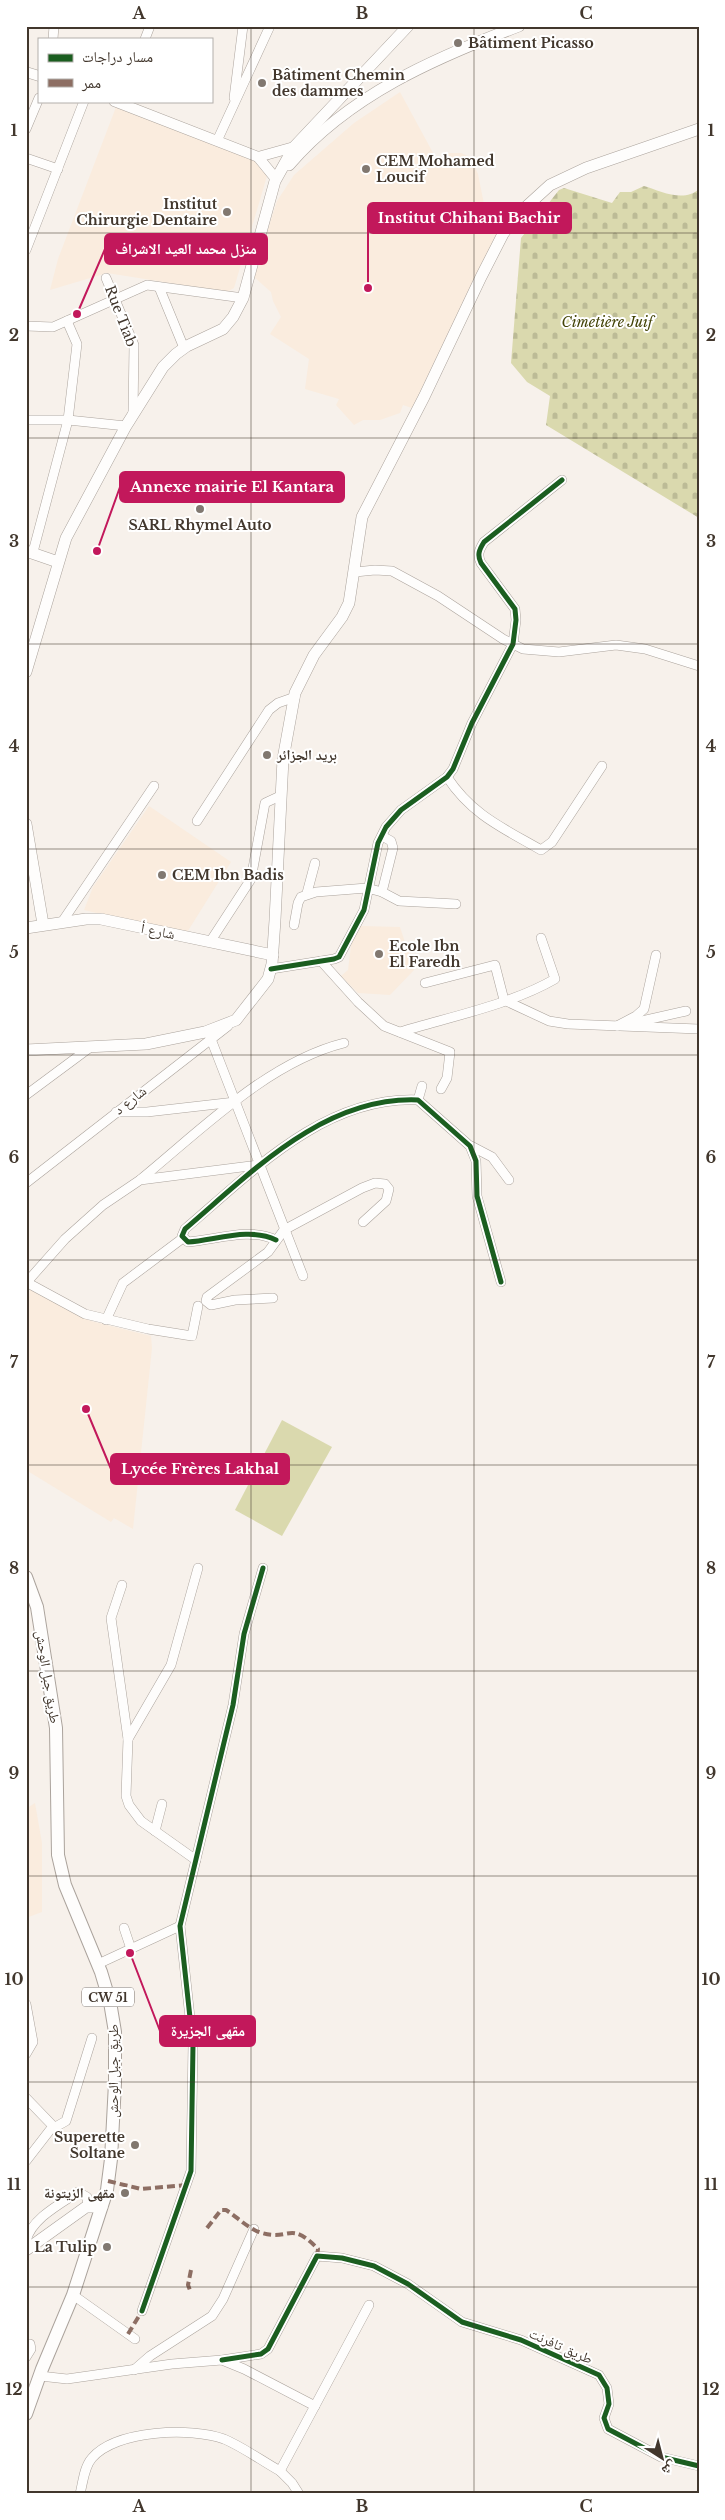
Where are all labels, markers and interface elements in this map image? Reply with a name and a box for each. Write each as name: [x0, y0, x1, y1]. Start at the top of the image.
text: A: [132, 3, 147, 23]
text: B: [356, 3, 369, 23]
text: C: [579, 3, 593, 23]
place label: Bâtiment Picasso: [468, 34, 594, 52]
marker: Bâtiment Picasso: [452, 37, 464, 49]
legend: [38, 38, 212, 102]
text: مسار دراجات: [82, 47, 153, 66]
place label: Bâtiment Chemin des dammes: [272, 66, 405, 100]
text: ممر: [81, 73, 101, 92]
marker: Bâtiment Chemin des dammes: [256, 77, 268, 89]
text: 1: [11, 120, 18, 140]
text: 1: [708, 120, 715, 140]
place label: CEM Mohamed Loucif: [376, 152, 495, 186]
marker: CEM Mohamed Loucif: [360, 163, 372, 175]
place label: Institut Chirurgie Dentaire: [76, 195, 218, 229]
callout: Institut Chihani Bachir: [368, 203, 571, 233]
marker: Institut Chirurgie Dentaire: [221, 206, 233, 218]
text: Institut Chihani Bachir: [378, 208, 561, 227]
callout: منزل محمد العيد الاشراف: [105, 234, 267, 264]
text: منزل محمد العيد الاشراف: [115, 239, 257, 258]
street label: Rue Tiab: [101, 283, 141, 349]
park label: Cimetière Juif: [562, 313, 656, 331]
text: 2: [9, 325, 19, 345]
text: 2: [706, 325, 716, 345]
callout: Annexe mairie El Kantara: [120, 472, 344, 502]
text: Annexe mairie El Kantara: [129, 477, 334, 496]
marker: SARL Rhymel Auto: [194, 503, 206, 515]
place label: SARL Rhymel Auto: [128, 516, 272, 534]
text: 3: [9, 531, 19, 551]
text: 3: [706, 531, 716, 551]
text: 4: [9, 736, 19, 756]
text: 4: [706, 736, 716, 756]
place label: بريد الجزائر: [276, 746, 337, 764]
marker: بريد الجزائر: [261, 749, 273, 761]
place label: CEM Ibn Badis: [172, 866, 284, 884]
marker: CEM Ibn Badis: [156, 869, 168, 881]
street label: شارع أ: [139, 919, 176, 944]
place label: Ecole Ibn El Faredh: [389, 937, 461, 971]
text: 5: [9, 942, 19, 962]
text: 5: [706, 942, 716, 962]
marker: Ecole Ibn El Faredh: [373, 948, 385, 960]
street label: شارع د: [110, 1082, 151, 1119]
text: 6: [9, 1147, 20, 1167]
text: 6: [706, 1147, 717, 1167]
text: 7: [10, 1352, 19, 1372]
text: 7: [707, 1352, 716, 1372]
callout: Lycée Frères Lakhal: [111, 1454, 289, 1484]
text: Lycée Frères Lakhal: [121, 1459, 280, 1478]
text: 8: [9, 1558, 19, 1578]
text: 8: [706, 1558, 716, 1578]
street label: طريق جبل الوحش: [31, 1629, 64, 1725]
text: 9: [9, 1763, 20, 1783]
text: 9: [706, 1763, 717, 1783]
text: 10: [4, 1969, 24, 1989]
text: 10: [701, 1969, 721, 1989]
road number: CW 51: [82, 1988, 134, 2006]
callout: مقهى الجزيرة: [160, 2016, 255, 2046]
text: مقهى الجزيرة: [171, 2021, 245, 2040]
street label: طريق جبل الوحش: [104, 2024, 123, 2118]
place label: Superette Soltane: [54, 2128, 125, 2162]
marker: Superette Soltane: [129, 2139, 141, 2151]
text: 11: [7, 2174, 21, 2194]
text: 11: [704, 2174, 718, 2194]
place label: مقهى الزيتونة: [44, 2184, 115, 2202]
marker: مقهى الزيتونة: [119, 2187, 131, 2199]
place label: La Tulip: [34, 2238, 97, 2256]
marker: La Tulip: [101, 2241, 113, 2253]
street label: طريق تافرنت: [526, 2324, 596, 2369]
text: 12: [5, 2379, 23, 2399]
text: 12: [702, 2379, 720, 2399]
north arrow: [638, 2432, 688, 2482]
text: ش: [658, 2457, 681, 2480]
text: A: [132, 2496, 147, 2516]
text: B: [356, 2496, 369, 2516]
text: C: [579, 2496, 593, 2516]

